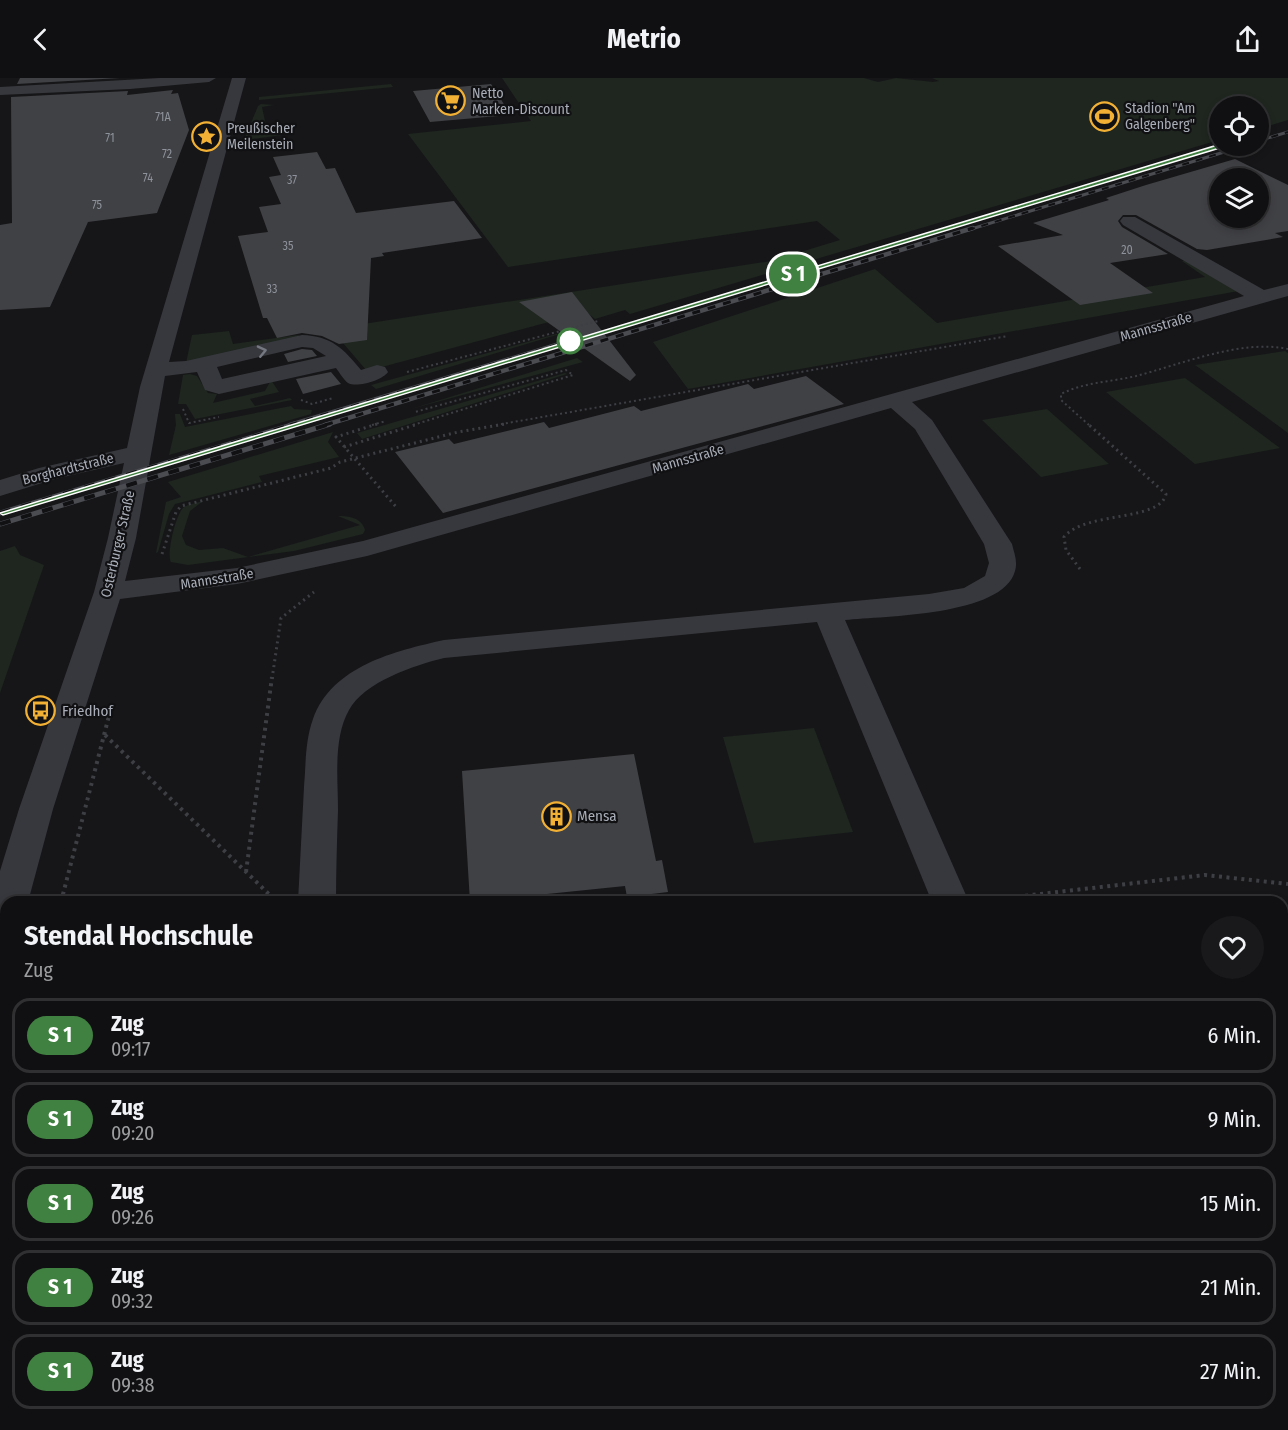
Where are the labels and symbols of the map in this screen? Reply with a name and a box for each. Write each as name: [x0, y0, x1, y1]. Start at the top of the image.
supermarket icon: Netto Marken-Discount: [435, 85, 467, 117]
place label: Netto Marken-Discount: [472, 85, 570, 118]
sports icon: Stadion "Am Galgenberg": [1088, 100, 1120, 132]
place label: Stadion "Am Galgenberg": [1125, 100, 1195, 133]
house number: 71A: [155, 110, 172, 124]
place icon: Preußischer Meilenstein: [190, 120, 222, 152]
place label: Preußischer Meilenstein: [227, 120, 295, 153]
house number: 71: [105, 131, 115, 145]
house number: 72: [162, 147, 172, 161]
house number: 74: [143, 171, 153, 185]
house number: 37: [287, 173, 297, 187]
house number: 75: [92, 198, 103, 212]
house number: 35: [283, 239, 294, 253]
house number: 20: [1121, 243, 1133, 257]
line badge: S 1: [758, 254, 828, 294]
house number: 33: [267, 282, 277, 296]
street label: Mannsstraße: [1118, 309, 1194, 345]
unlabelled marker: [557, 328, 583, 354]
one-way arrow: [257, 345, 267, 358]
street label: Mannsstraße: [650, 441, 726, 477]
street label: Borghardtstraße: [21, 449, 115, 489]
street label: Osterburger Straße: [97, 489, 139, 599]
street label: Mannsstraße: [179, 565, 255, 593]
bus stop icon: Friedhof: [25, 695, 57, 727]
place label: Friedhof: [62, 702, 114, 720]
building icon: Mensa: [540, 800, 572, 832]
place label: Mensa: [577, 807, 617, 825]

